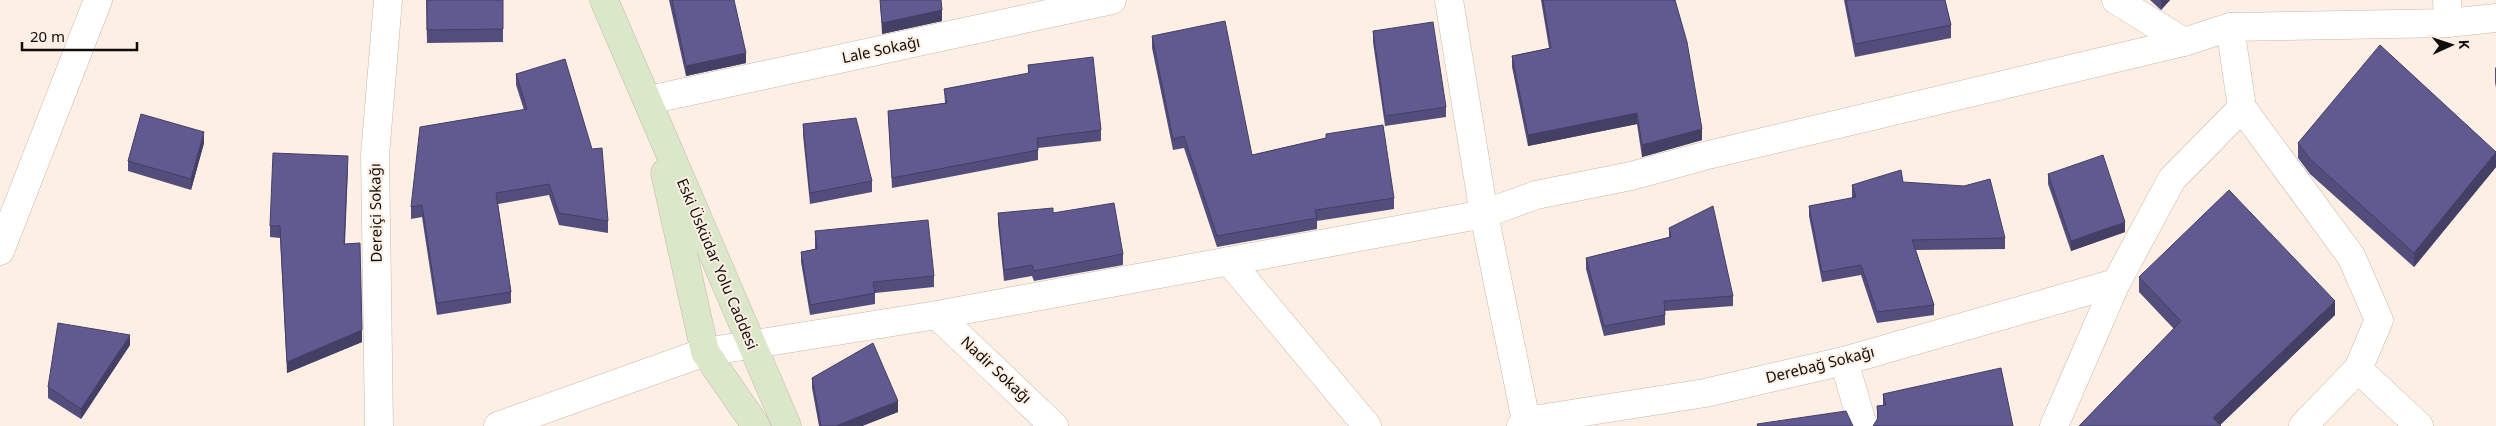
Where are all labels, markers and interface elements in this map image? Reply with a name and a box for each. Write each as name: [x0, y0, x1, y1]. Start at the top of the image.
scale bar: [22, 20, 138, 52]
north arrow: [2426, 20, 2476, 70]
text: 20 m: [30, 26, 65, 46]
street label: Lale Sokağı: [840, 31, 922, 67]
text: K: [2455, 39, 2474, 50]
street label: Dereiçi Sokağı: [364, 163, 386, 263]
street label: Eski Üsküdar Yolu Caddesi: [673, 175, 763, 352]
street label: Nadir Sokağı: [957, 331, 1036, 407]
street label: Derebağ Sokağı: [1763, 341, 1876, 387]

